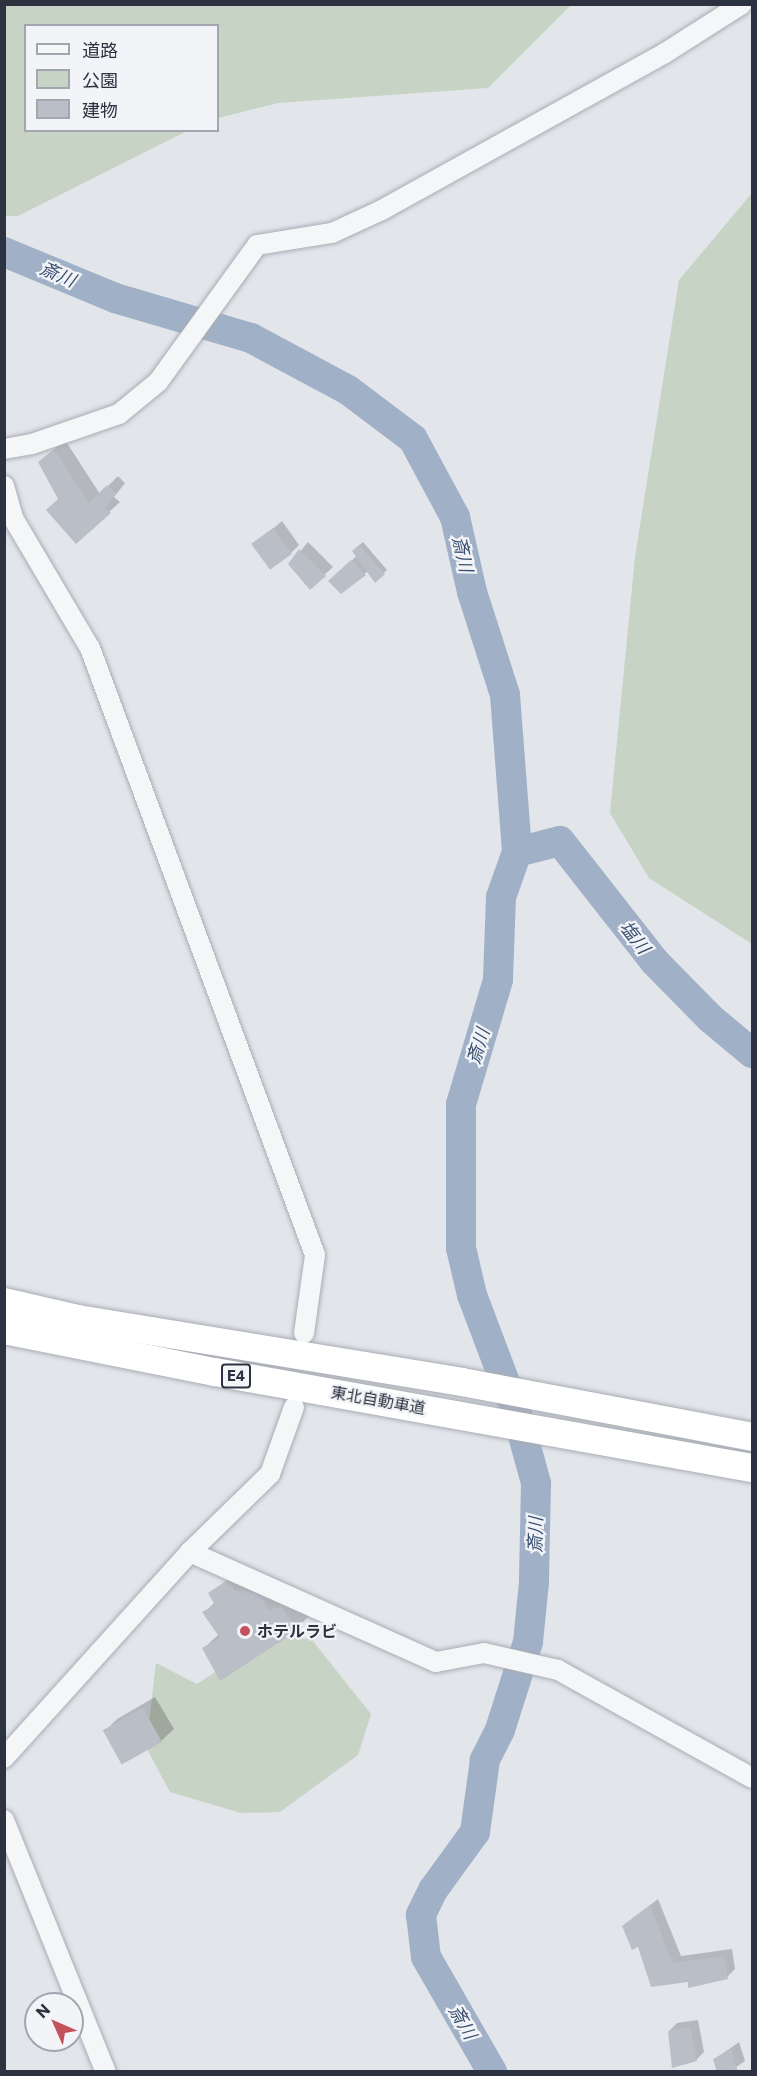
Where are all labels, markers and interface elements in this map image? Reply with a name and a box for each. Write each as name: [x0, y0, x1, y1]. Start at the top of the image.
legend: [24, 24, 219, 132]
text: 道路: [82, 39, 118, 61]
text: 公園: [82, 69, 118, 91]
text: 建物: [82, 99, 118, 121]
water label: 斎川: [37, 257, 79, 291]
water label: 斎川: [448, 534, 478, 574]
water label: 塩川: [615, 916, 655, 958]
water label: 斎川: [462, 1026, 494, 1066]
road number: E4: [221, 1364, 251, 1388]
street label: 東北自動車道: [329, 1382, 427, 1418]
water label: 斎川: [524, 1517, 546, 1553]
place label: ホテルラビ: [257, 1621, 337, 1641]
marker: ホテルラビ: [238, 1624, 252, 1638]
north arrow: [24, 1992, 84, 2052]
text: N: [31, 1999, 53, 2021]
water label: 斎川: [445, 2001, 481, 2043]

